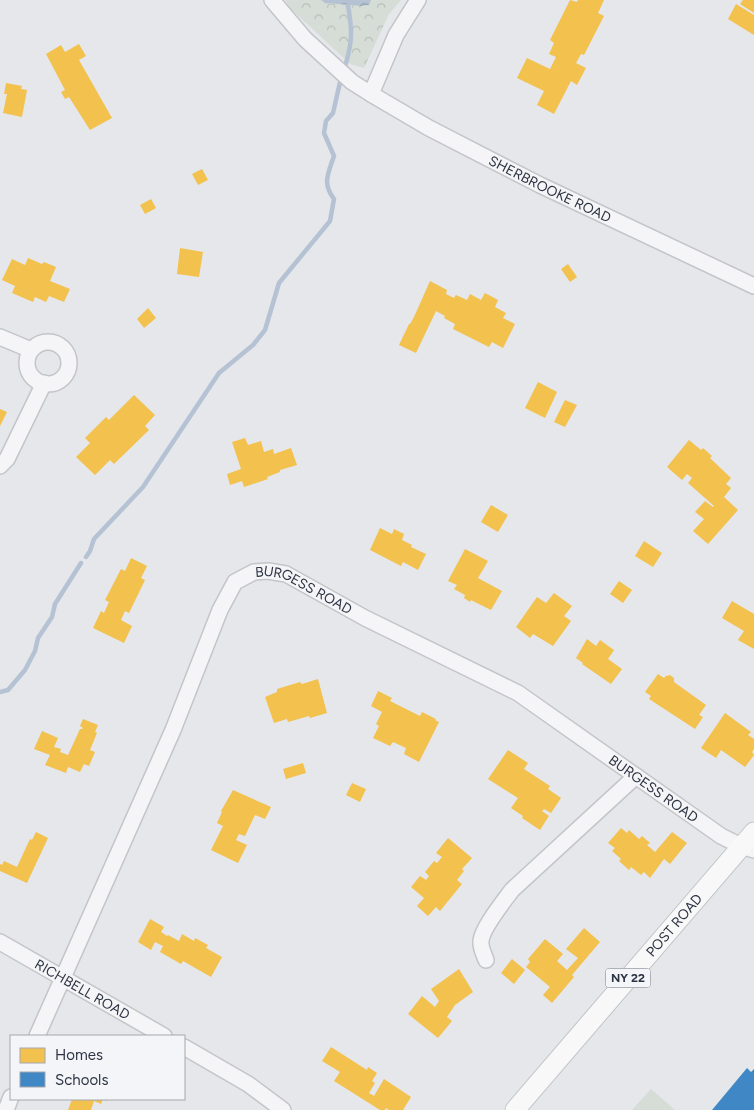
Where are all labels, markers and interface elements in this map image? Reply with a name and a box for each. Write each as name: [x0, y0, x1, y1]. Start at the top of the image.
street label: SHERBROOKE ROAD: [486, 152, 614, 226]
street label: BURGESS ROAD: [255, 562, 355, 618]
street label: BURGESS ROAD: [606, 751, 702, 826]
street label: POST ROAD: [642, 890, 706, 960]
street label: RICHBELL ROAD: [32, 955, 133, 1023]
road number: NY 22: [606, 968, 650, 988]
legend: [10, 1035, 185, 1100]
text: Homes: [55, 1046, 103, 1064]
text: Schools: [55, 1071, 108, 1089]

